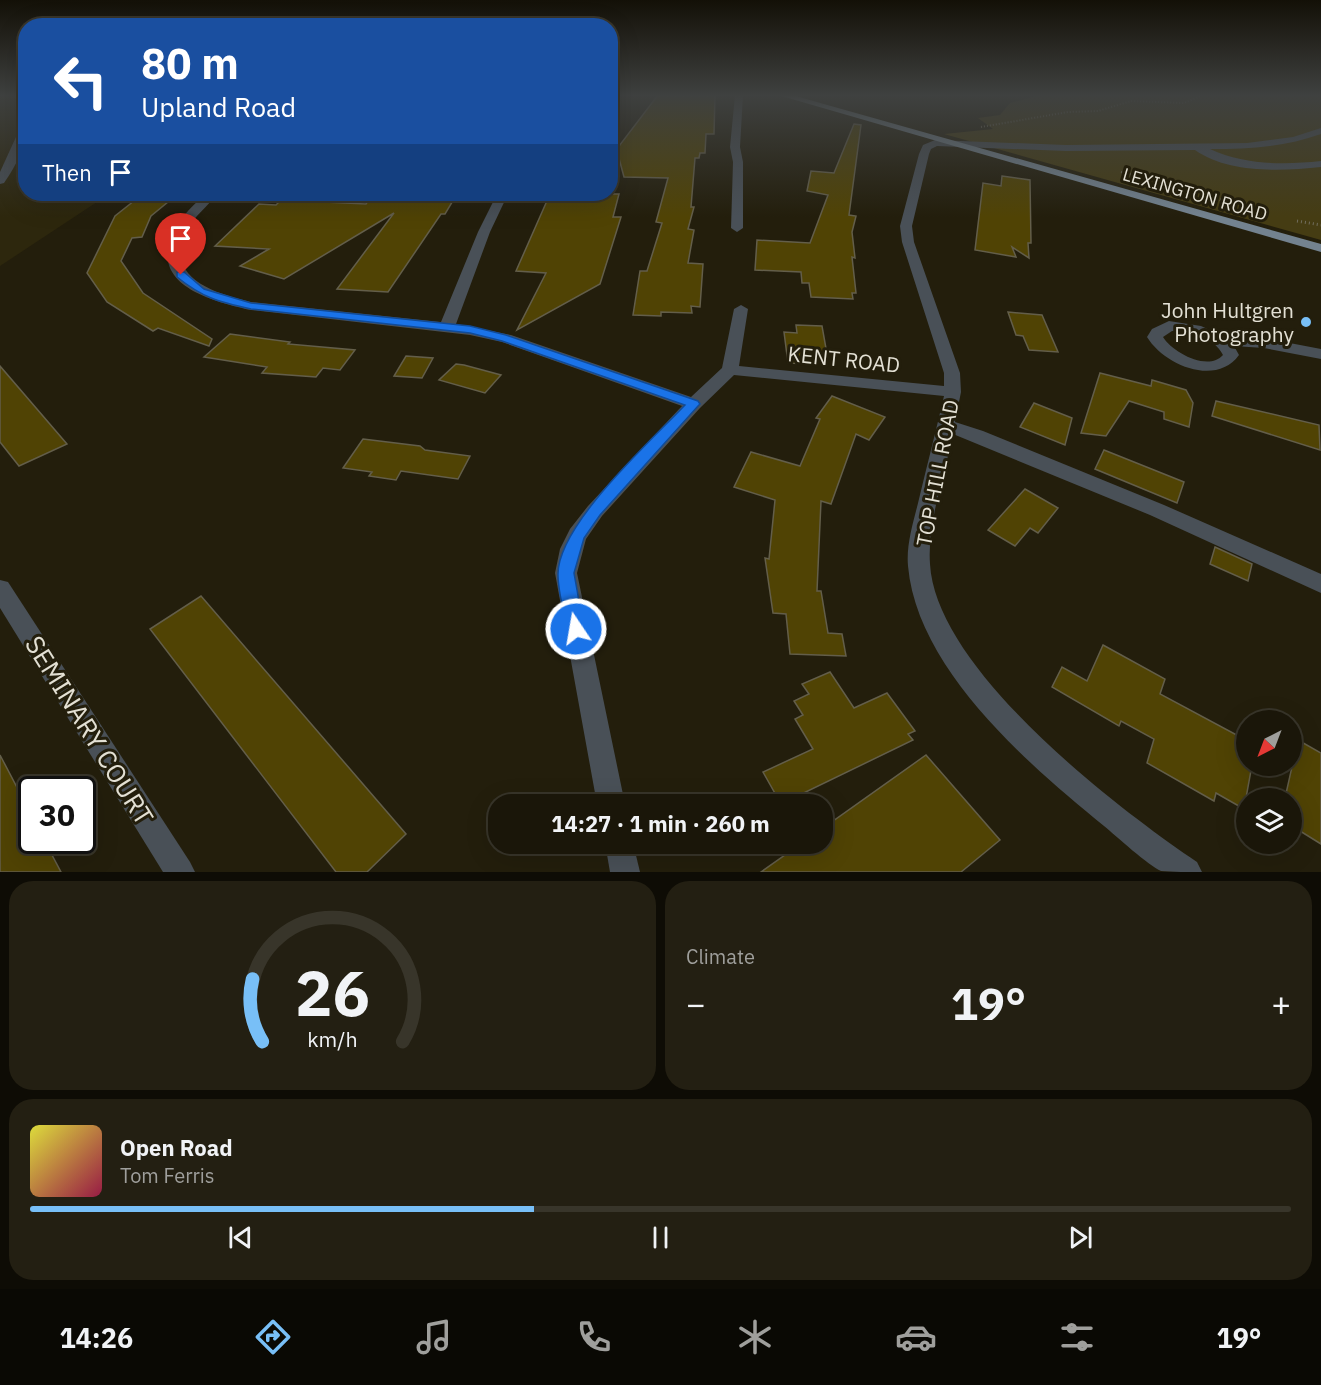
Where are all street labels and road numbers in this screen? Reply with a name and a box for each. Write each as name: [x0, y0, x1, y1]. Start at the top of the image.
street label: LEXINGTON ROAD: [1120, 162, 1270, 226]
street label: KENT ROAD: [786, 339, 902, 379]
street label: TOP HILL ROAD: [909, 397, 965, 549]
street label: SEMINARY COURT: [18, 629, 162, 831]

